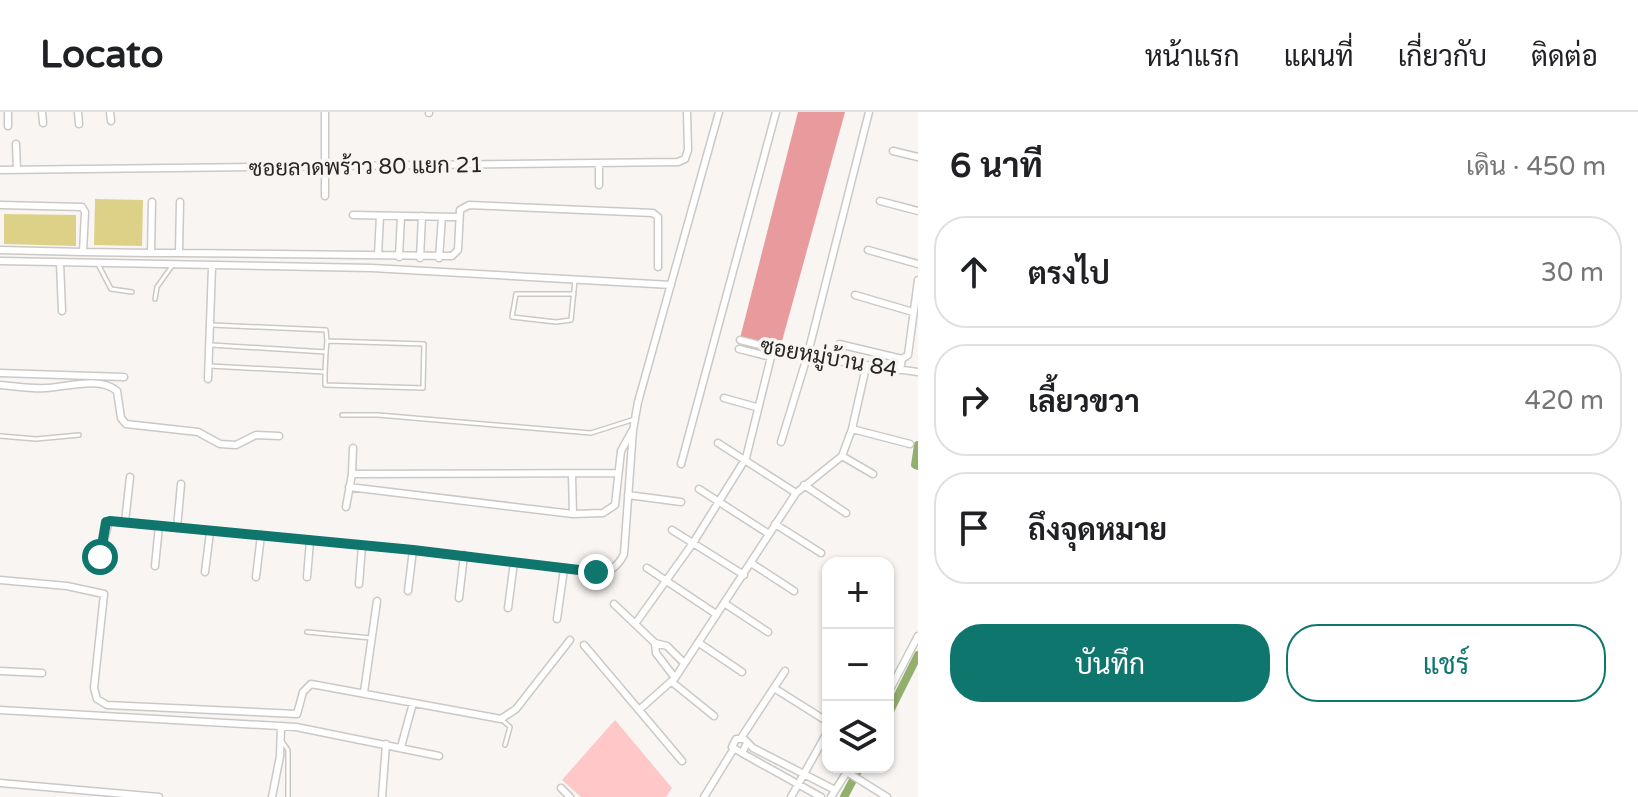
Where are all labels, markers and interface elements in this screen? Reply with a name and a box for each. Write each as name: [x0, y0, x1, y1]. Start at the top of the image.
text: Locato: [40, 32, 164, 78]
text: หน้าแรก: [1145, 40, 1240, 74]
text: แผนที่: [1284, 40, 1354, 74]
text: เกี่ยวกับ: [1398, 40, 1487, 74]
text: ติดต่อ: [1531, 40, 1598, 74]
text: 6 นาที: [950, 146, 1043, 187]
street label: ซอยลาดพร้าว 80 แยก 21: [249, 150, 483, 182]
text: เดิน · 450 m: [1466, 151, 1606, 182]
icon: ahead: [952, 250, 996, 294]
text: ตรงไป: [1028, 256, 1110, 293]
text: 30 m: [1541, 257, 1604, 288]
street label: ซอยหมู่บ้าน 84: [758, 331, 900, 385]
icon: right: [952, 378, 996, 422]
text: เลี้ยวขวา: [1028, 384, 1140, 421]
text: 420 m: [1524, 385, 1604, 416]
icon: arrive: [952, 506, 996, 550]
text: ถึงจุดหมาย: [1028, 512, 1167, 549]
route start: [82, 539, 118, 575]
route end: [578, 554, 614, 590]
map controls: [822, 557, 894, 773]
button: +: [822, 557, 894, 629]
button: บันทึก: [950, 624, 1270, 702]
button: แชร์: [1286, 624, 1606, 702]
button: −: [822, 629, 894, 701]
button: layers: [822, 701, 894, 773]

